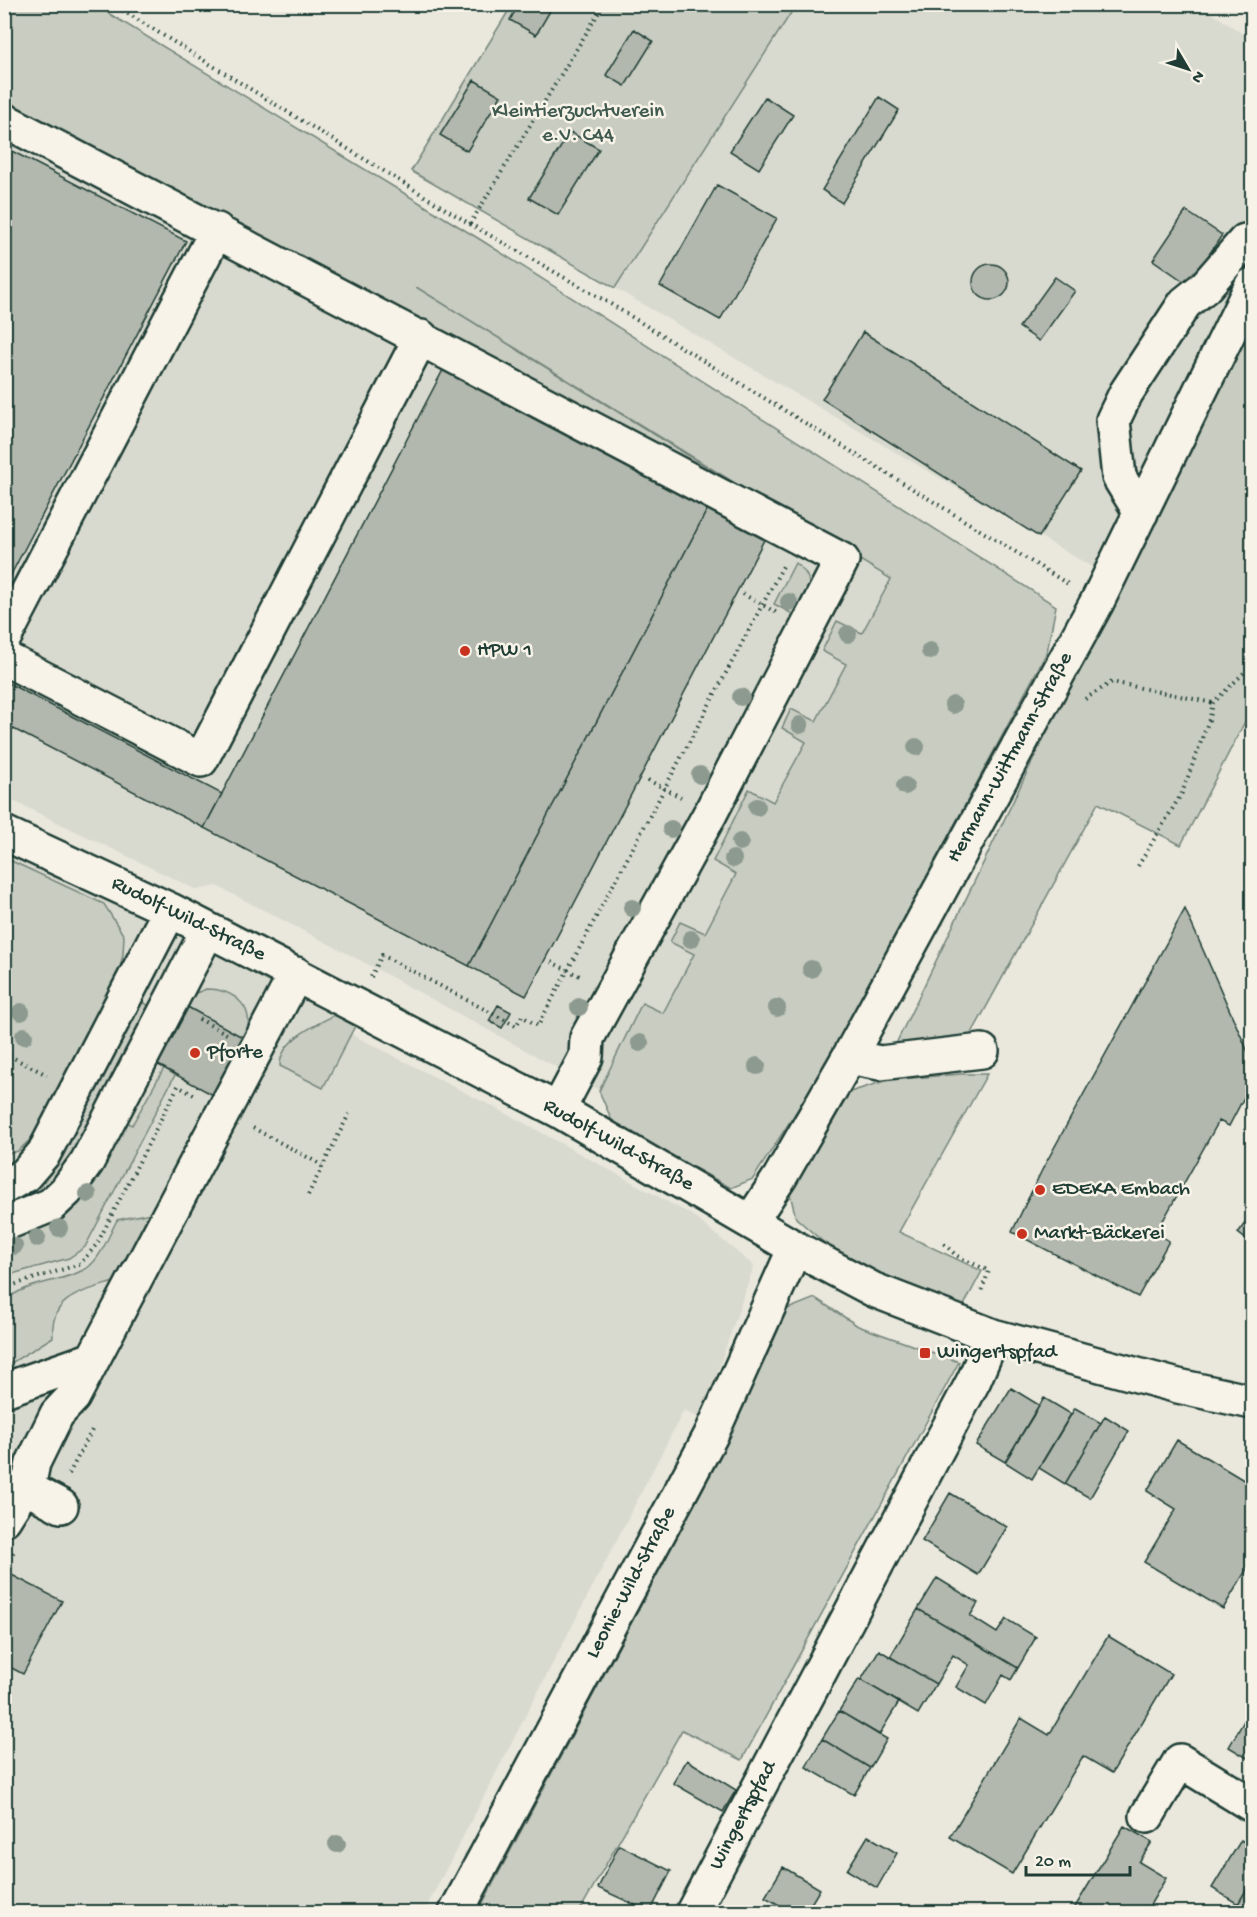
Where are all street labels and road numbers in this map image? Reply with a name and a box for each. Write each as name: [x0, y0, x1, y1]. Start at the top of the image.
street label: Hermann-Wittmann-Straße: [943, 647, 1080, 868]
street label: Rudolf-Wild-Straße: [107, 872, 270, 969]
street label: Rudolf-Wild-Straße: [538, 1094, 699, 1198]
street label: Leonie-Wild-Straße: [581, 1502, 683, 1663]
street label: Wingertspfad: [705, 1756, 784, 1875]

